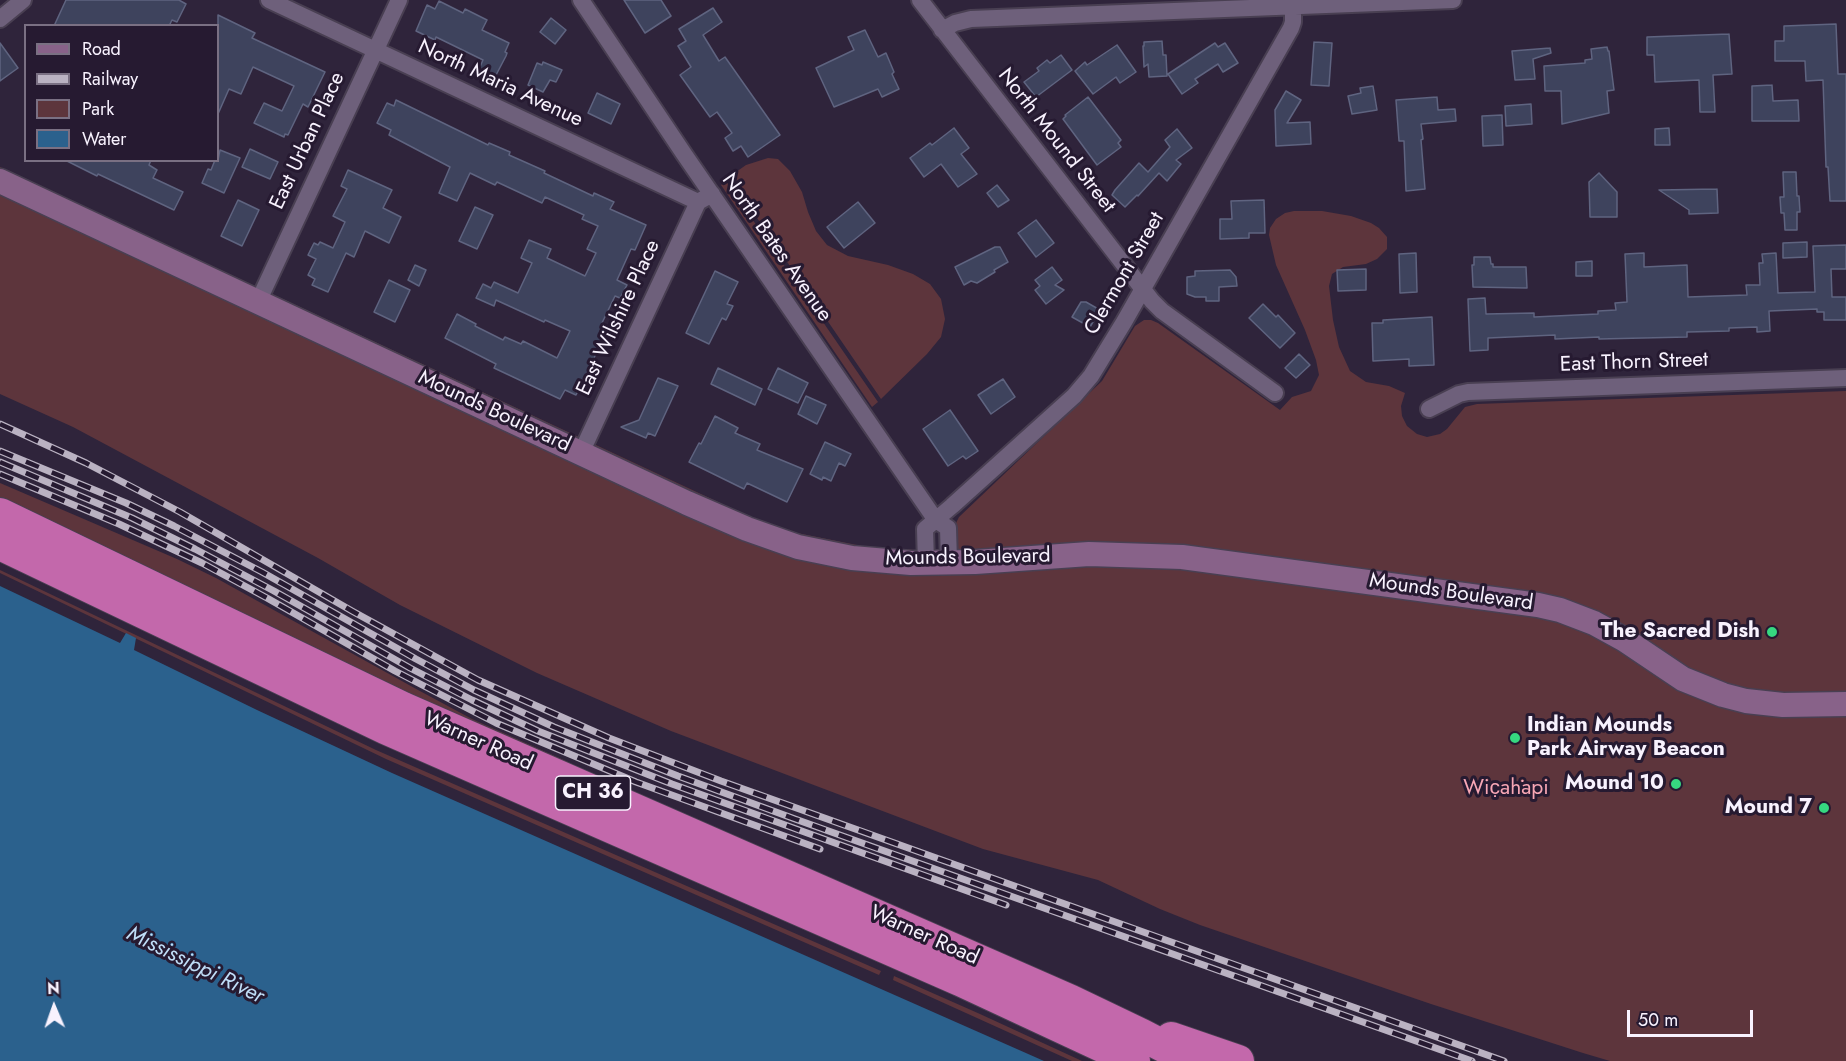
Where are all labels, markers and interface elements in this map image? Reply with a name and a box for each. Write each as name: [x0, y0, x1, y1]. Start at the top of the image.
legend: [24, 24, 219, 162]
street label: North Maria Avenue: [414, 35, 586, 133]
text: Road: [82, 36, 121, 62]
street label: North Mound Street: [992, 64, 1120, 218]
text: Railway: [82, 66, 138, 92]
street label: East Urban Place: [265, 68, 351, 214]
text: Park: [82, 96, 114, 122]
text: Water: [82, 126, 126, 152]
street label: North Bates Avenue: [715, 169, 837, 327]
street label: Clermont Street: [1080, 208, 1170, 340]
street label: East Wilshire Place: [572, 236, 666, 400]
street label: East Thorn Street: [1559, 348, 1709, 378]
street label: Mounds Boulevard: [414, 366, 574, 458]
street label: Mounds Boulevard: [885, 544, 1051, 572]
street label: Mounds Boulevard: [1367, 569, 1535, 617]
place label: The Sacred Dish: [1601, 619, 1760, 645]
marker: The Sacred Dish: [1765, 625, 1779, 639]
street label: Warner Road: [420, 707, 536, 777]
place label: Indian Mounds Park Airway Beacon: [1527, 713, 1725, 763]
marker: Indian Mounds Park Airway Beacon: [1508, 731, 1522, 745]
place label: Mound 10: [1565, 771, 1664, 797]
road number: CH 36: [556, 776, 630, 810]
park label: Wic̣aḣapi: [1463, 776, 1549, 802]
marker: Mound 10: [1669, 777, 1683, 791]
place label: Mound 7: [1725, 795, 1812, 821]
marker: Mound 7: [1817, 801, 1831, 815]
street label: Warner Road: [866, 901, 982, 971]
water label: Mississippi River: [122, 921, 268, 1011]
north arrow: [24, 977, 84, 1037]
text: N: [47, 977, 60, 1000]
scale bar: [1630, 998, 1756, 1036]
text: 50 m: [1638, 1007, 1678, 1033]

